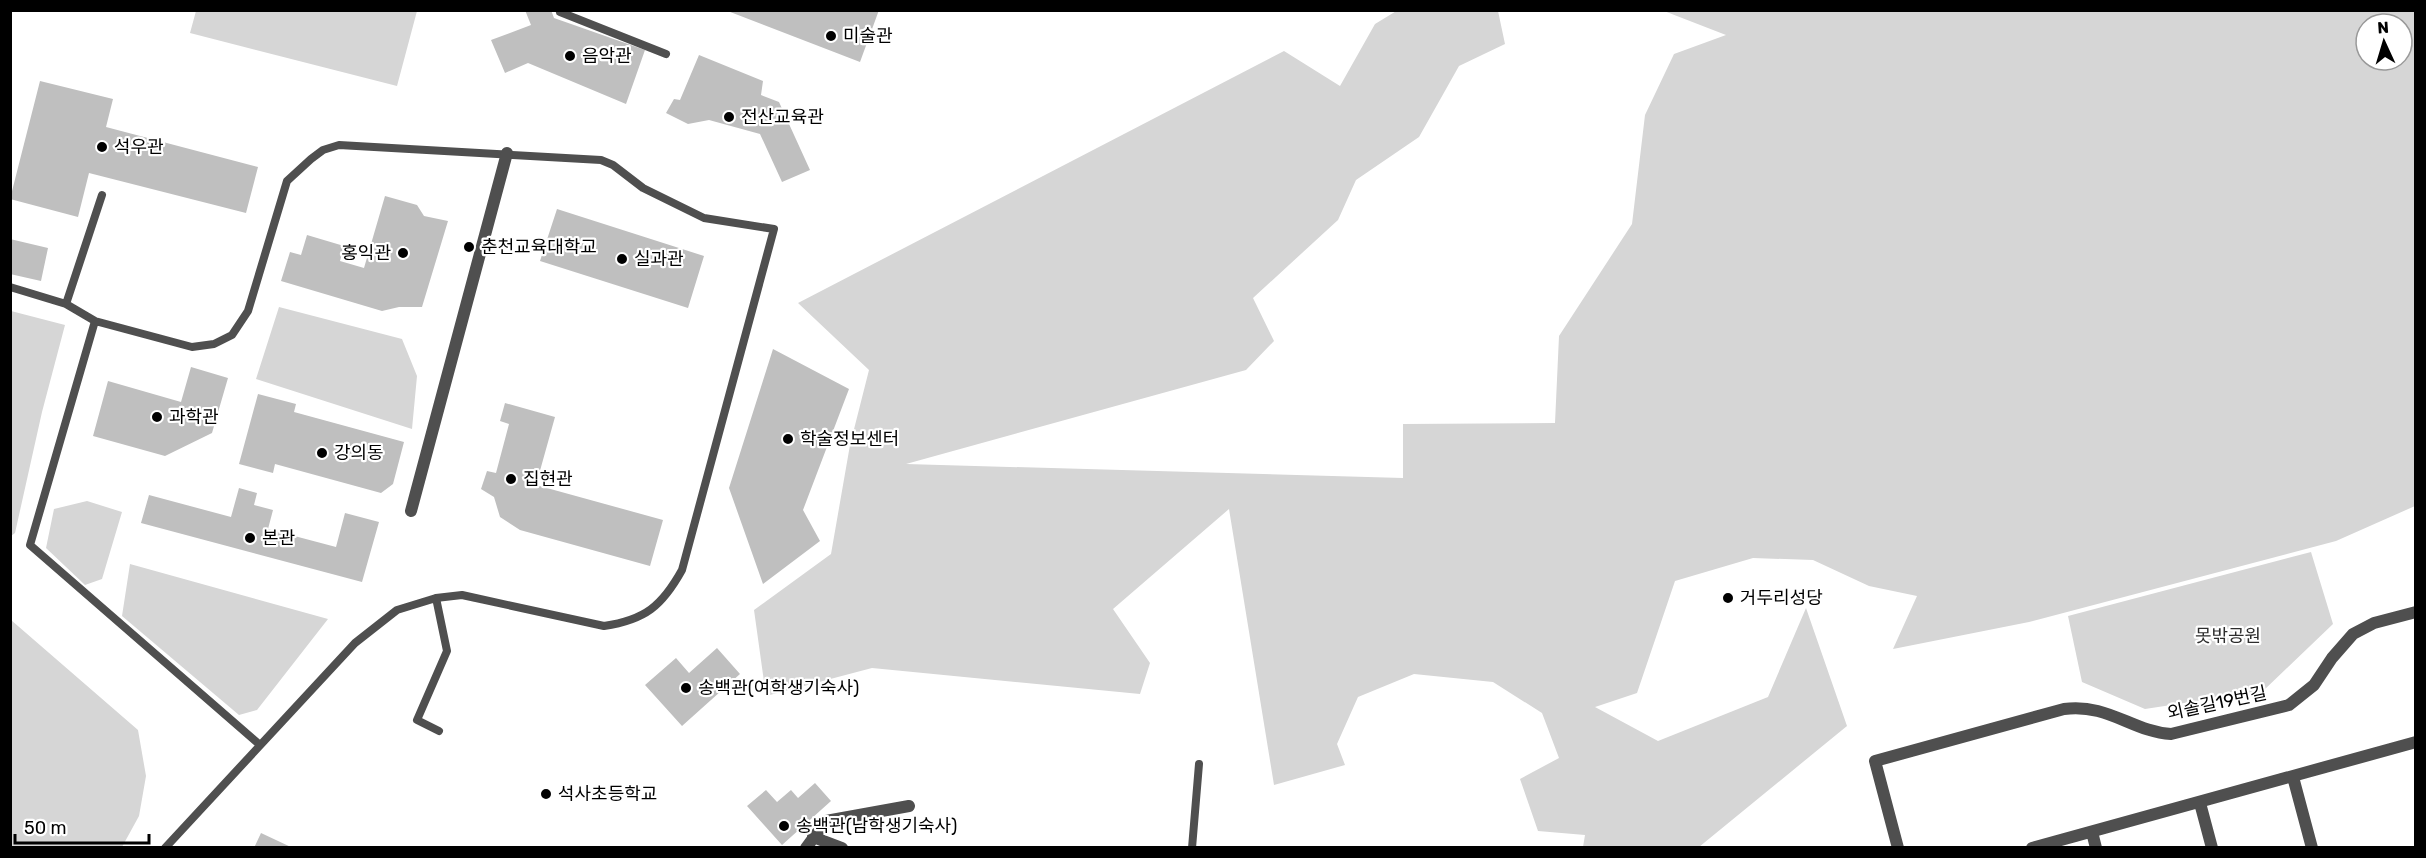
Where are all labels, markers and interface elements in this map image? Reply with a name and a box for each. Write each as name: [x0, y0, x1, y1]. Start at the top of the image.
north arrow: [2354, 12, 2414, 72]
text: N: [2377, 18, 2389, 37]
place label: 미술관: [843, 25, 893, 47]
marker: 미술관: [824, 29, 838, 43]
place label: 음악관: [582, 45, 632, 67]
marker: 음악관: [563, 49, 577, 63]
place label: 전산교육관: [741, 106, 824, 128]
marker: 전산교육관: [722, 110, 736, 124]
place label: 석우관: [114, 136, 164, 158]
marker: 석우관: [95, 140, 109, 154]
place label: 춘천교육대학교: [481, 236, 597, 258]
marker: 춘천교육대학교: [462, 240, 476, 254]
place label: 홍익관: [341, 242, 391, 264]
marker: 홍익관: [396, 246, 410, 260]
place label: 실과관: [634, 248, 684, 270]
marker: 실과관: [615, 252, 629, 266]
place label: 과학관: [169, 406, 219, 428]
marker: 과학관: [150, 410, 164, 424]
place label: 학술정보센터: [800, 428, 899, 450]
marker: 학술정보센터: [781, 432, 795, 446]
place label: 강의동: [334, 442, 384, 464]
marker: 강의동: [315, 446, 329, 460]
place label: 집현관: [523, 468, 573, 490]
marker: 집현관: [504, 472, 518, 486]
place label: 본관: [262, 527, 296, 549]
marker: 본관: [243, 531, 257, 545]
place label: 거두리성당: [1740, 587, 1823, 609]
marker: 거두리성당: [1721, 591, 1735, 605]
park label: 못밖공원: [2195, 625, 2261, 647]
place label: 송백관(여학생기숙사): [698, 677, 859, 699]
marker: 송백관(여학생기숙사): [679, 681, 693, 695]
street label: 외솔길19번길: [2165, 682, 2269, 724]
place label: 석사초등학교: [558, 783, 657, 805]
marker: 석사초등학교: [539, 787, 553, 801]
scale bar: [15, 807, 148, 845]
place label: 송백관(남학생기숙사): [796, 815, 957, 837]
text: 50 m: [24, 817, 67, 839]
marker: 송백관(남학생기숙사): [777, 819, 791, 833]

